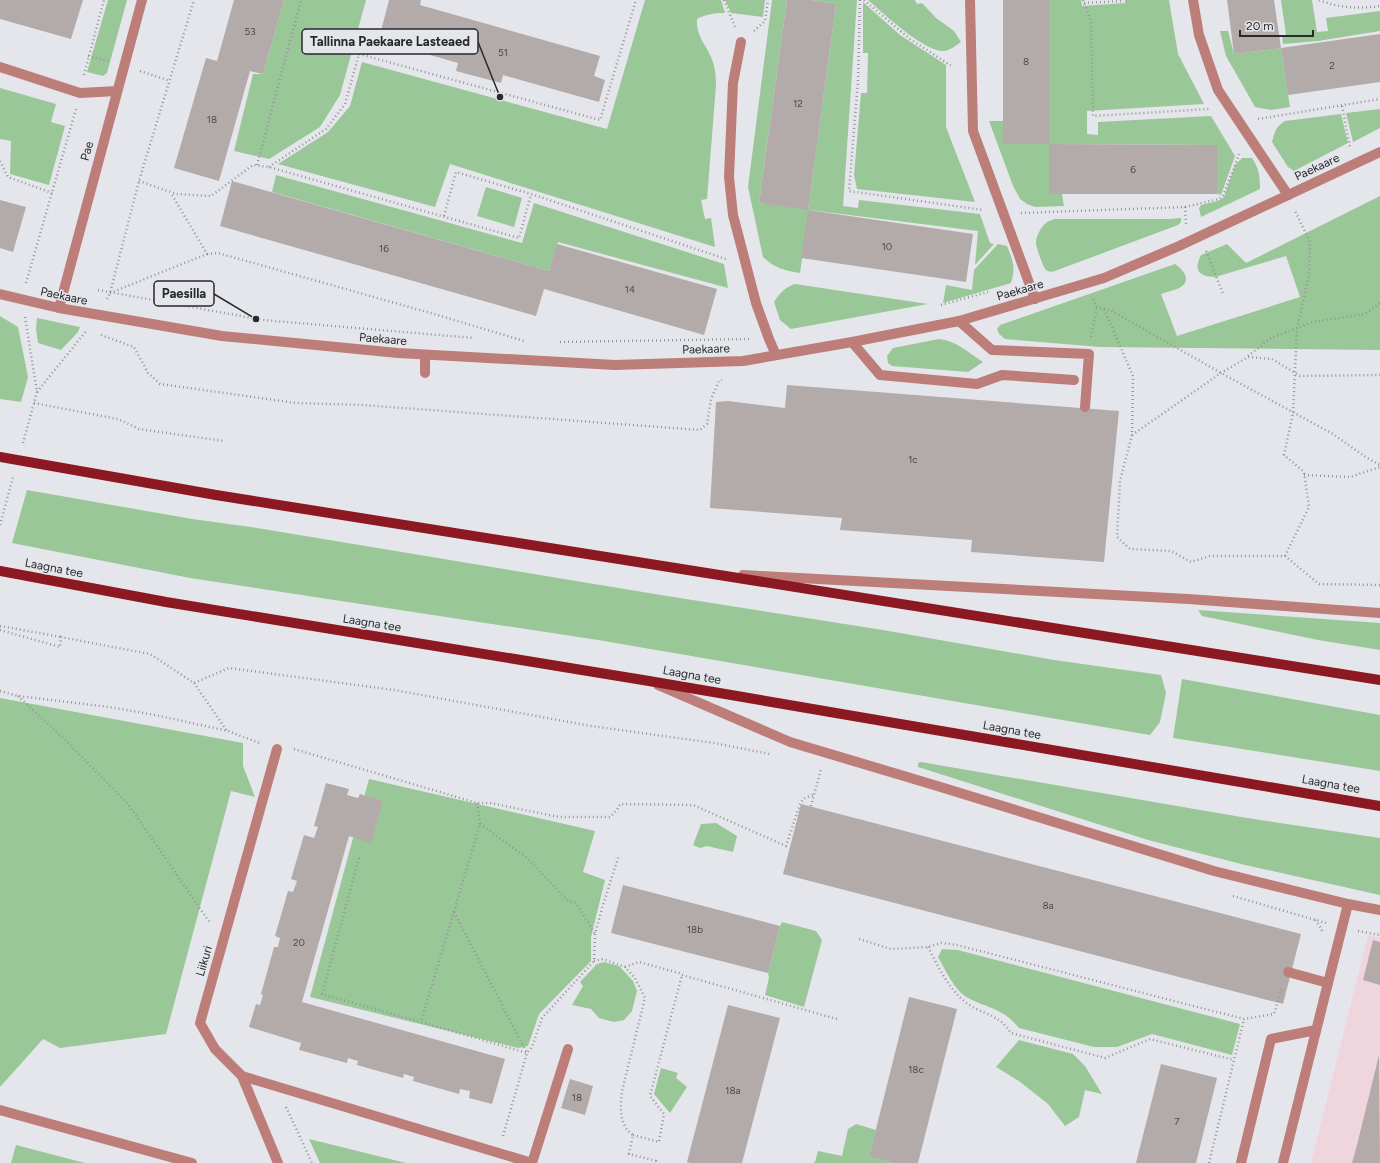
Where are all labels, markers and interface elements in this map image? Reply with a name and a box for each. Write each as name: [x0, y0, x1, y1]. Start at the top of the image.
scale bar: [1240, 12, 1313, 38]
text: 20 m: [1246, 19, 1274, 33]
house number: 53: [244, 25, 256, 38]
callout: Tallinna Paekaare Lasteaed: [302, 29, 478, 54]
text: Tallinna Paekaare Lasteaed: [310, 34, 470, 49]
house number: 51: [498, 46, 508, 59]
house number: 8: [1023, 55, 1029, 68]
house number: 2: [1329, 59, 1335, 72]
house number: 12: [793, 97, 803, 110]
house number: 18: [207, 113, 217, 126]
street label: Pae: [78, 139, 96, 162]
street label: Paekaare: [1292, 150, 1342, 183]
house number: 6: [1130, 163, 1136, 176]
house number: 10: [882, 240, 892, 253]
house number: 16: [379, 242, 389, 255]
street label: Paekaare: [995, 277, 1045, 303]
callout: Paesilla: [154, 281, 214, 306]
house number: 14: [625, 283, 635, 296]
street label: Paekaare: [39, 284, 89, 308]
text: Paesilla: [162, 286, 206, 301]
street label: Paekaare: [358, 330, 408, 348]
street label: Paekaare: [682, 341, 731, 357]
house number: 1c: [908, 453, 918, 466]
street label: Laagna tee: [24, 556, 85, 581]
street label: Laagna tee: [342, 611, 403, 635]
street label: Laagna tee: [662, 663, 723, 687]
street label: Laagna tee: [982, 718, 1043, 742]
street label: Laagna tee: [1301, 772, 1362, 796]
house number: 8a: [1042, 899, 1054, 912]
house number: 18b: [687, 923, 703, 936]
house number: 20: [293, 936, 305, 949]
street label: Liikuri: [193, 944, 215, 978]
house number: 18c: [908, 1063, 924, 1076]
house number: 18a: [725, 1084, 741, 1097]
house number: 18: [572, 1091, 582, 1104]
house number: 7: [1174, 1115, 1180, 1128]

